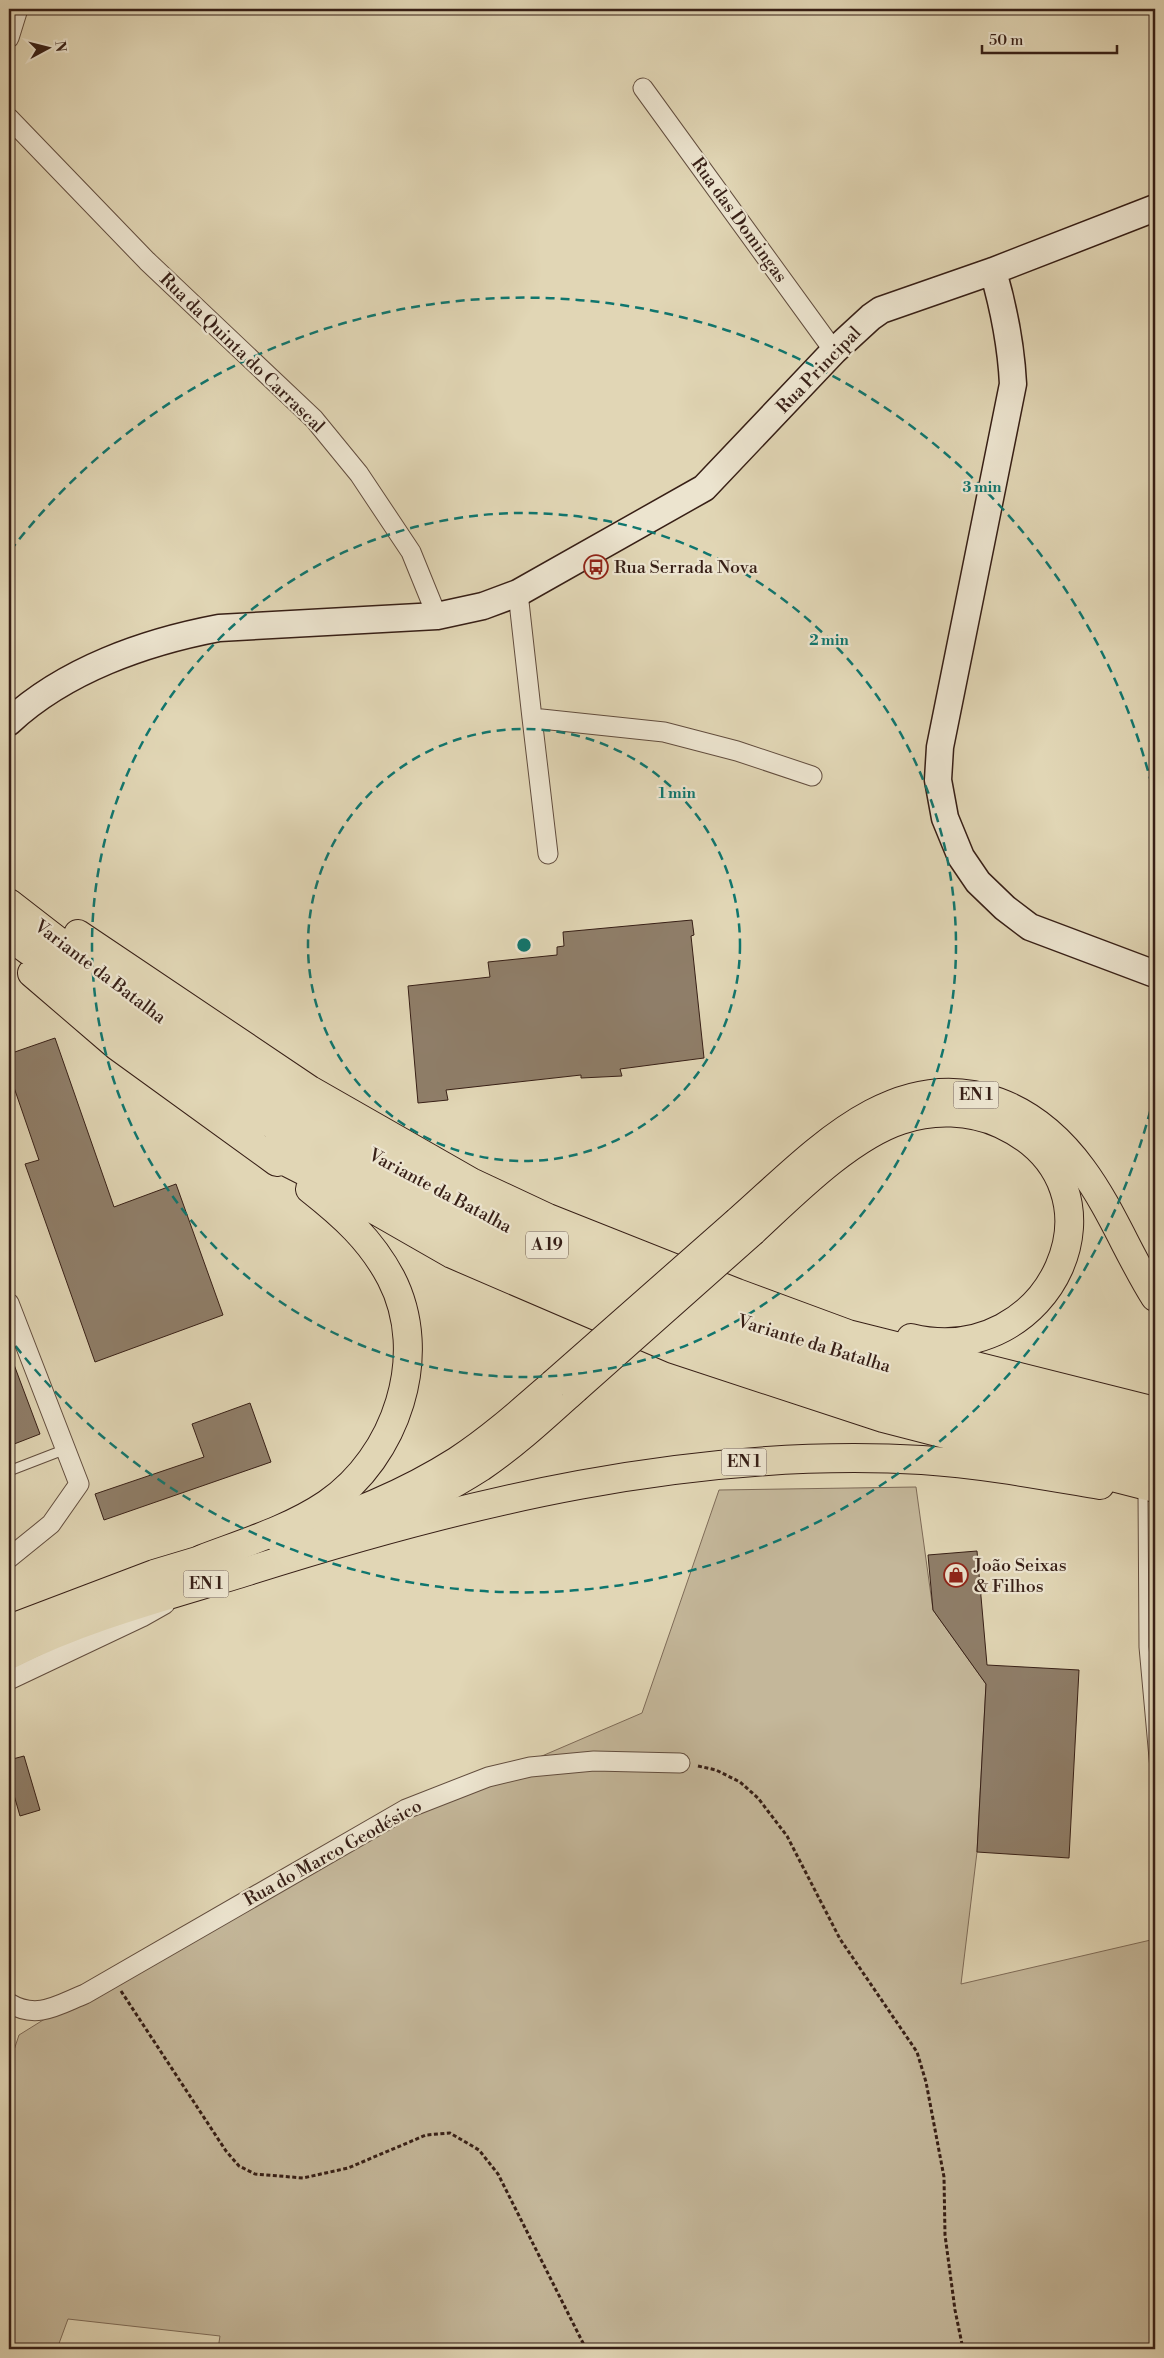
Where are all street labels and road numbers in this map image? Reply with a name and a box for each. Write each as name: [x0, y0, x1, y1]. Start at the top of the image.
street label: Rua das Domingas: [686, 153, 792, 287]
street label: Rua da Quinta do Carrascal: [155, 268, 330, 438]
street label: Rua Principal: [772, 321, 867, 418]
street label: Variante da Batalha: [29, 914, 171, 1030]
road number: EN 1: [954, 1082, 998, 1108]
street label: Variante da Batalha: [363, 1143, 516, 1239]
road number: A 19: [526, 1232, 568, 1258]
street label: Variante da Batalha: [734, 1309, 894, 1379]
road number: EN 1: [722, 1448, 766, 1475]
road number: EN 1: [184, 1570, 228, 1598]
street label: Rua do Marco Geodésico: [240, 1794, 426, 1912]

